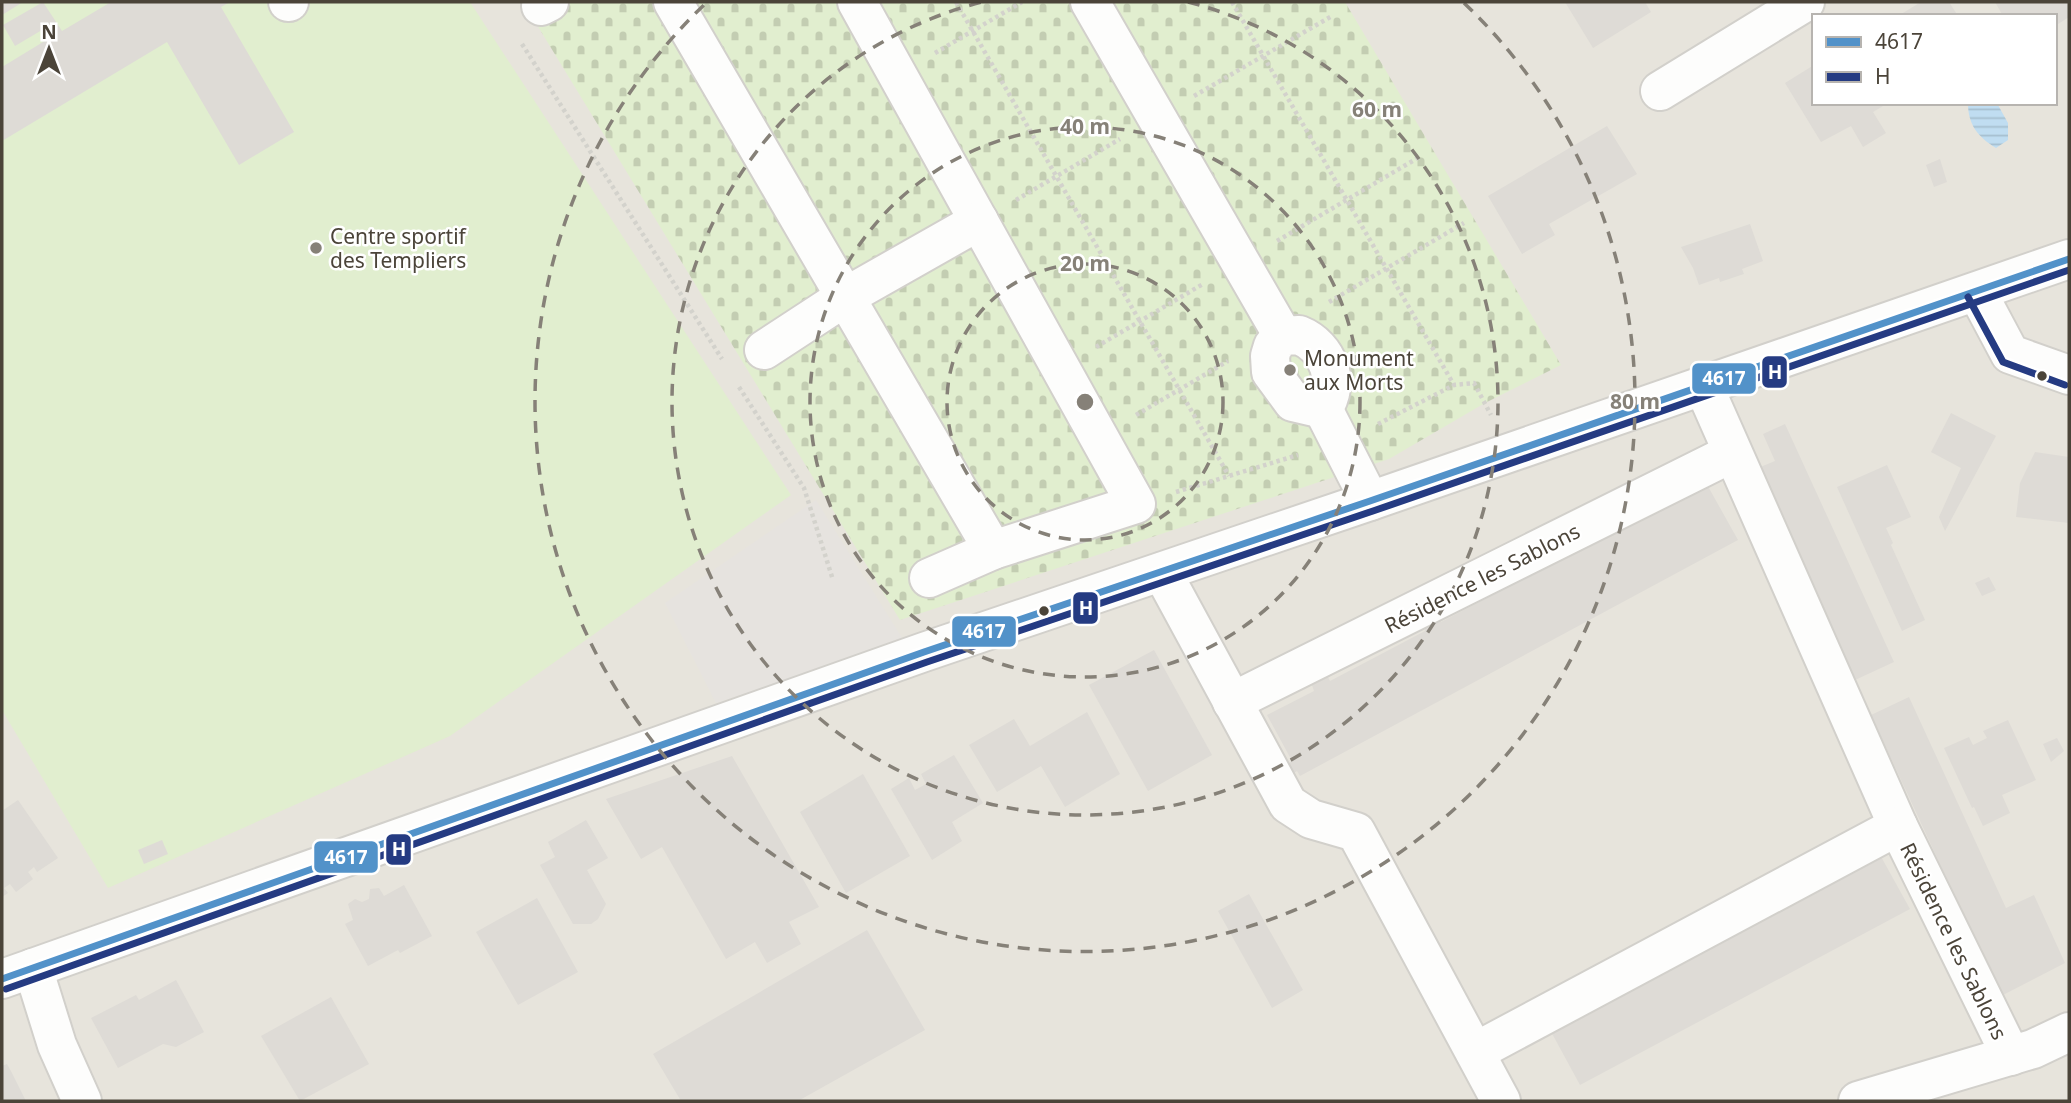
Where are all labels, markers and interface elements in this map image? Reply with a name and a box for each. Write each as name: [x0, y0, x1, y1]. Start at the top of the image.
north arrow: [14, 14, 84, 84]
legend: [1812, 14, 2057, 105]
text: N: [41, 19, 57, 45]
text: 4617: [1875, 27, 1923, 55]
text: H: [1875, 62, 1891, 90]
text: 60 m: [1352, 95, 1402, 123]
text: 40 m: [1060, 112, 1110, 140]
place label: Centre sportif des Templiers: [330, 222, 468, 274]
marker: Centre sportif des Templiers: [308, 240, 324, 256]
text: 20 m: [1060, 249, 1110, 277]
place label: Monument aux Morts: [1304, 344, 1414, 396]
line badge: H: [1761, 355, 1788, 389]
text: H: [1768, 359, 1782, 385]
marker: Monument aux Morts: [1282, 362, 1298, 378]
line badge: 4617: [1691, 362, 1757, 395]
text: 4617: [1702, 365, 1746, 391]
unlabelled marker: [2035, 369, 2049, 383]
text: 80 m: [1610, 387, 1660, 415]
centre of rings: [1073, 390, 1097, 414]
street label: Résidence les Sablons: [1380, 517, 1584, 639]
line badge: H: [1072, 591, 1099, 625]
text: H: [1079, 595, 1093, 621]
unlabelled marker: [1037, 604, 1051, 618]
line badge: 4617: [951, 615, 1017, 648]
text: 4617: [962, 618, 1006, 644]
line badge: H: [385, 833, 412, 866]
text: H: [392, 836, 406, 862]
street label: Résidence les Sablons: [1894, 838, 2014, 1044]
line badge: 4617: [313, 840, 379, 874]
text: 4617: [324, 844, 368, 870]

